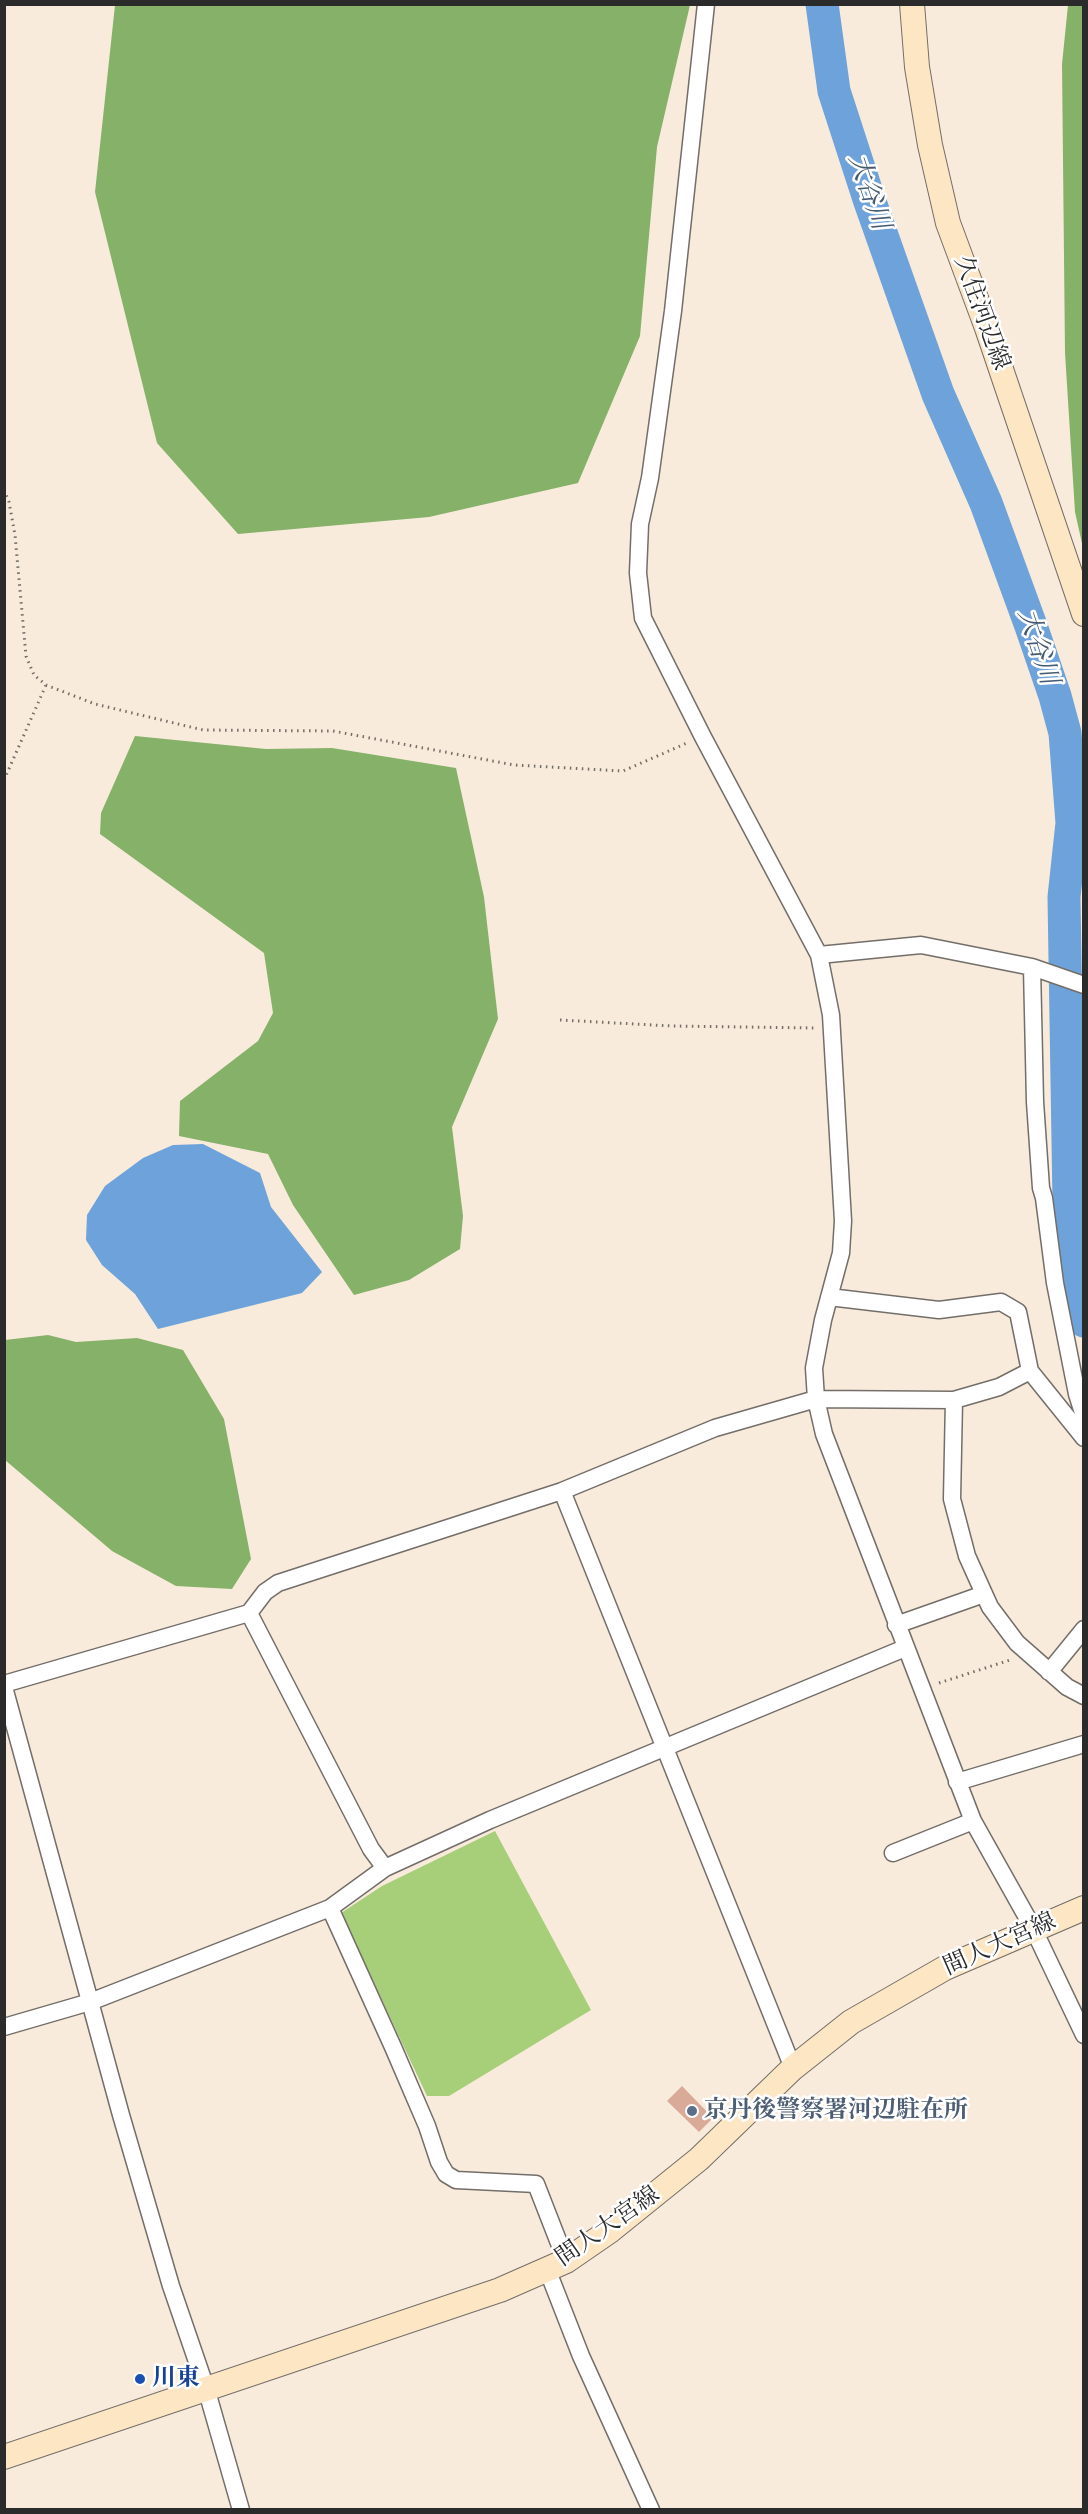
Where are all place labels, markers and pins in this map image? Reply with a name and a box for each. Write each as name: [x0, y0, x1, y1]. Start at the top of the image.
place label: 京丹後警察署河辺駐在所: [704, 2097, 968, 2125]
marker: 京丹後警察署河辺駐在所: [685, 2104, 699, 2118]
place label: 川東: [152, 2365, 200, 2393]
marker: 川東: [133, 2372, 147, 2386]

